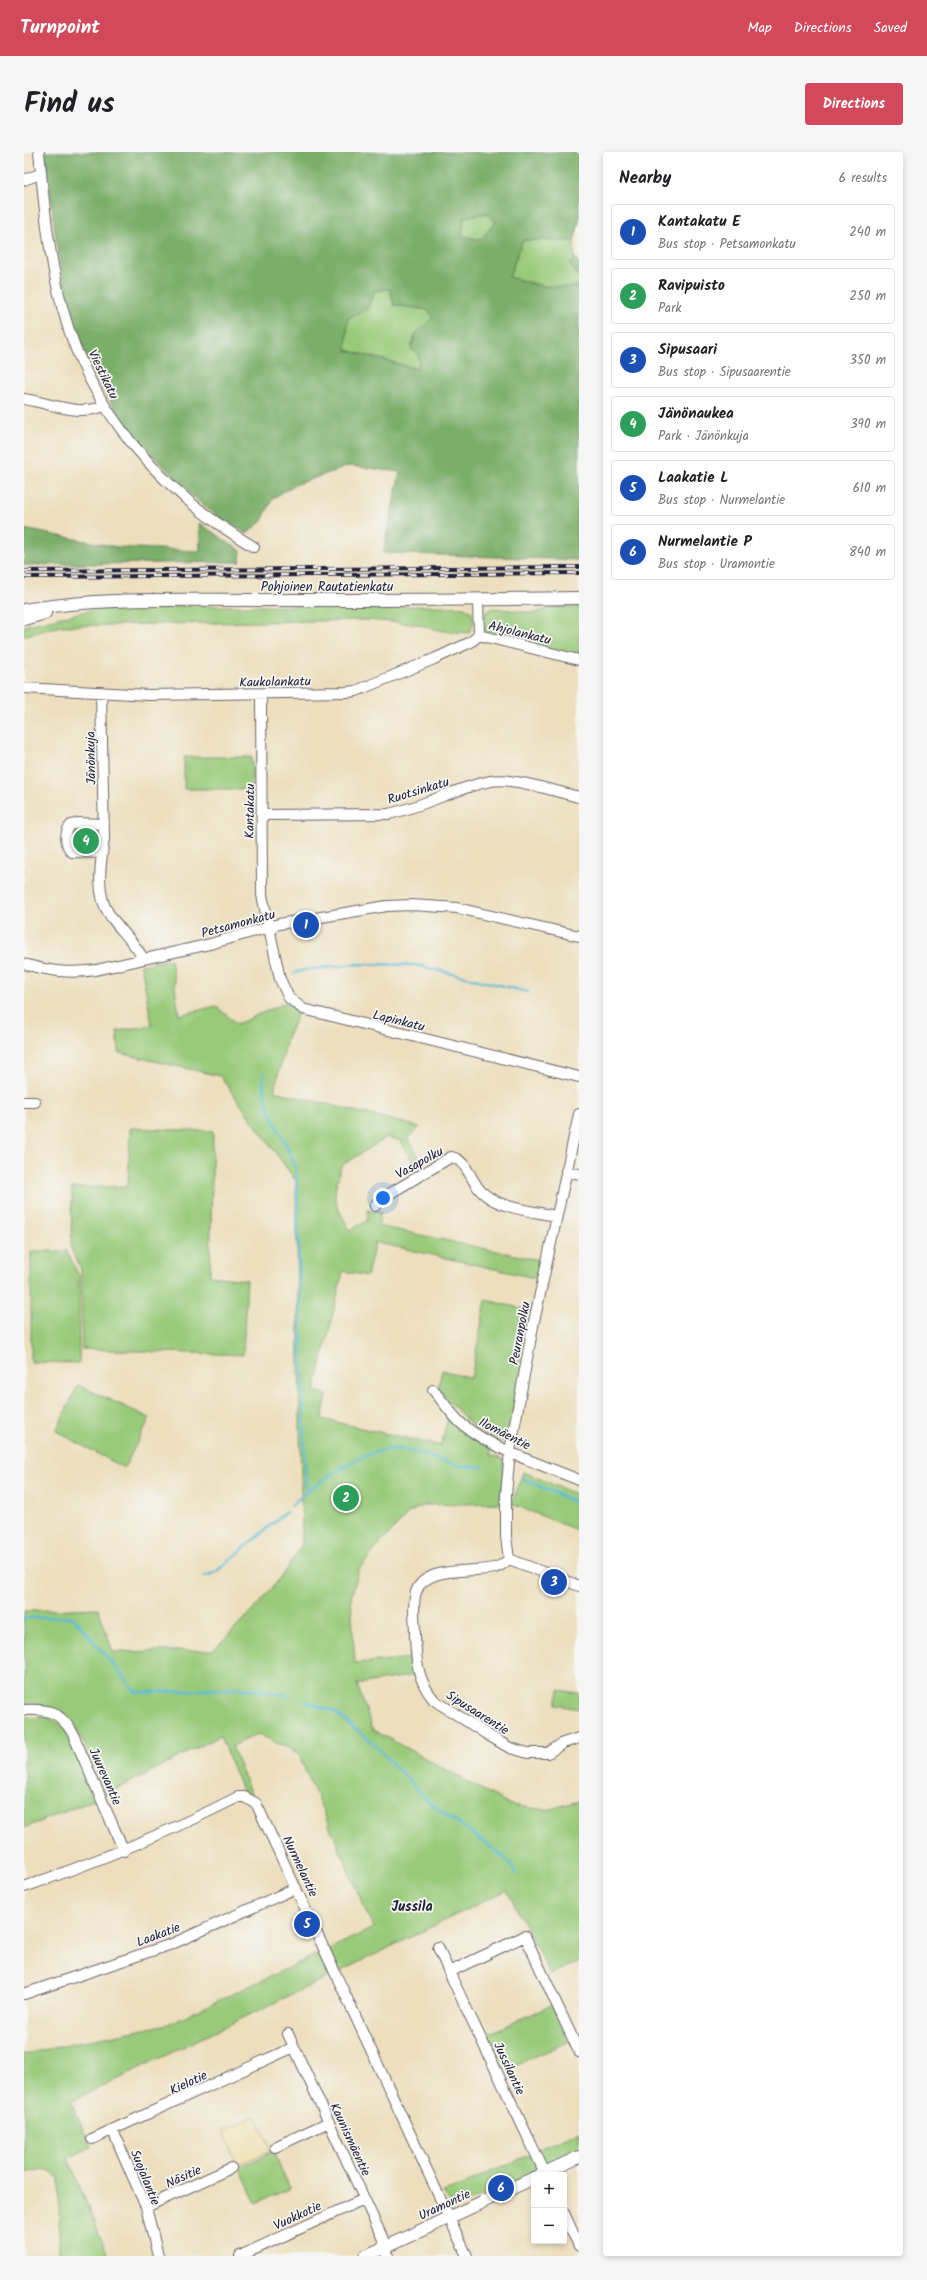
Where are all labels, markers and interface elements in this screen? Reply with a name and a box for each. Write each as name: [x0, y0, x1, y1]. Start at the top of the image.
text: Turnpoint: [20, 13, 100, 43]
text: Map: [747, 17, 772, 39]
text: Directions: [794, 17, 852, 39]
text: Saved: [874, 17, 907, 39]
text: Find us: [24, 82, 115, 127]
button: Directions: [805, 83, 903, 125]
text: Nearby: [619, 165, 671, 192]
text: 6 results: [839, 168, 887, 189]
text: Kantakatu E: [658, 210, 741, 234]
text: 1: [631, 222, 635, 243]
text: 240 m: [849, 222, 886, 243]
text: Bus stop · Petsamonkatu: [658, 234, 796, 255]
text: Ravipuisto: [658, 274, 725, 298]
text: 2: [629, 286, 637, 307]
text: 250 m: [849, 286, 886, 307]
text: Park: [658, 298, 682, 319]
text: Sipusaari: [658, 338, 717, 362]
street label: Viestikatu: [82, 346, 124, 404]
text: 3: [629, 350, 637, 371]
text: 350 m: [850, 350, 886, 371]
text: Bus stop · Sipusaarentie: [658, 362, 791, 383]
text: Jänönaukea: [658, 402, 734, 426]
text: 4: [629, 414, 637, 435]
text: 390 m: [850, 414, 886, 435]
text: Park · Jänönkuja: [658, 426, 749, 447]
text: Laakatie L: [658, 466, 729, 490]
text: 5: [630, 478, 636, 499]
text: 610 m: [853, 478, 886, 499]
text: Bus stop · Nurmelantie: [658, 490, 785, 511]
text: Nurmelantie P: [658, 530, 752, 554]
text: 6: [629, 542, 637, 563]
text: 840 m: [849, 542, 886, 563]
text: Bus stop · Uramontie: [658, 554, 775, 575]
street label: Pohjoinen Rautatienkatu: [261, 577, 394, 598]
street label: Ahjolankatu: [486, 616, 554, 652]
street label: Kaukolankatu: [239, 671, 312, 694]
street label: Jänönkuja: [81, 731, 102, 785]
street label: Ruotsinkatu: [385, 772, 453, 811]
street label: Kantakatu: [240, 782, 261, 839]
pin: 4: [73, 826, 99, 856]
street label: Petsamonkatu: [199, 904, 279, 944]
pin: 1: [293, 910, 319, 940]
street label: Lapinkatu: [370, 1005, 428, 1038]
street label: Vasapolku: [392, 1141, 448, 1185]
your location: [373, 1188, 393, 1208]
street label: Peuranpolku: [504, 1299, 537, 1367]
street label: Ilomäentie: [474, 1412, 534, 1457]
pin: 2: [333, 1483, 359, 1513]
pin: 3: [541, 1567, 567, 1597]
street label: Sipusaarentie: [441, 1685, 513, 1741]
street label: Juurevantie: [83, 1744, 127, 1809]
street label: Nurmelantie: [276, 1832, 323, 1901]
district label: Jussila: [391, 1896, 433, 1918]
pin: 5: [294, 1909, 320, 1939]
street label: Laakatie: [134, 1917, 184, 1953]
street label: Jussilantie: [487, 2039, 530, 2099]
street label: Kielotie: [166, 2065, 211, 2101]
street label: Kaunismäentie: [323, 2099, 376, 2180]
street label: Suojalantie: [124, 2146, 165, 2209]
street label: Näsitie: [162, 2160, 205, 2195]
map controls: [531, 2172, 567, 2244]
button: +: [531, 2172, 567, 2208]
pin: 6: [488, 2173, 514, 2203]
street label: Uramontie: [415, 2184, 474, 2227]
street label: Vuokkotie: [270, 2196, 325, 2237]
button: −: [531, 2208, 567, 2244]

